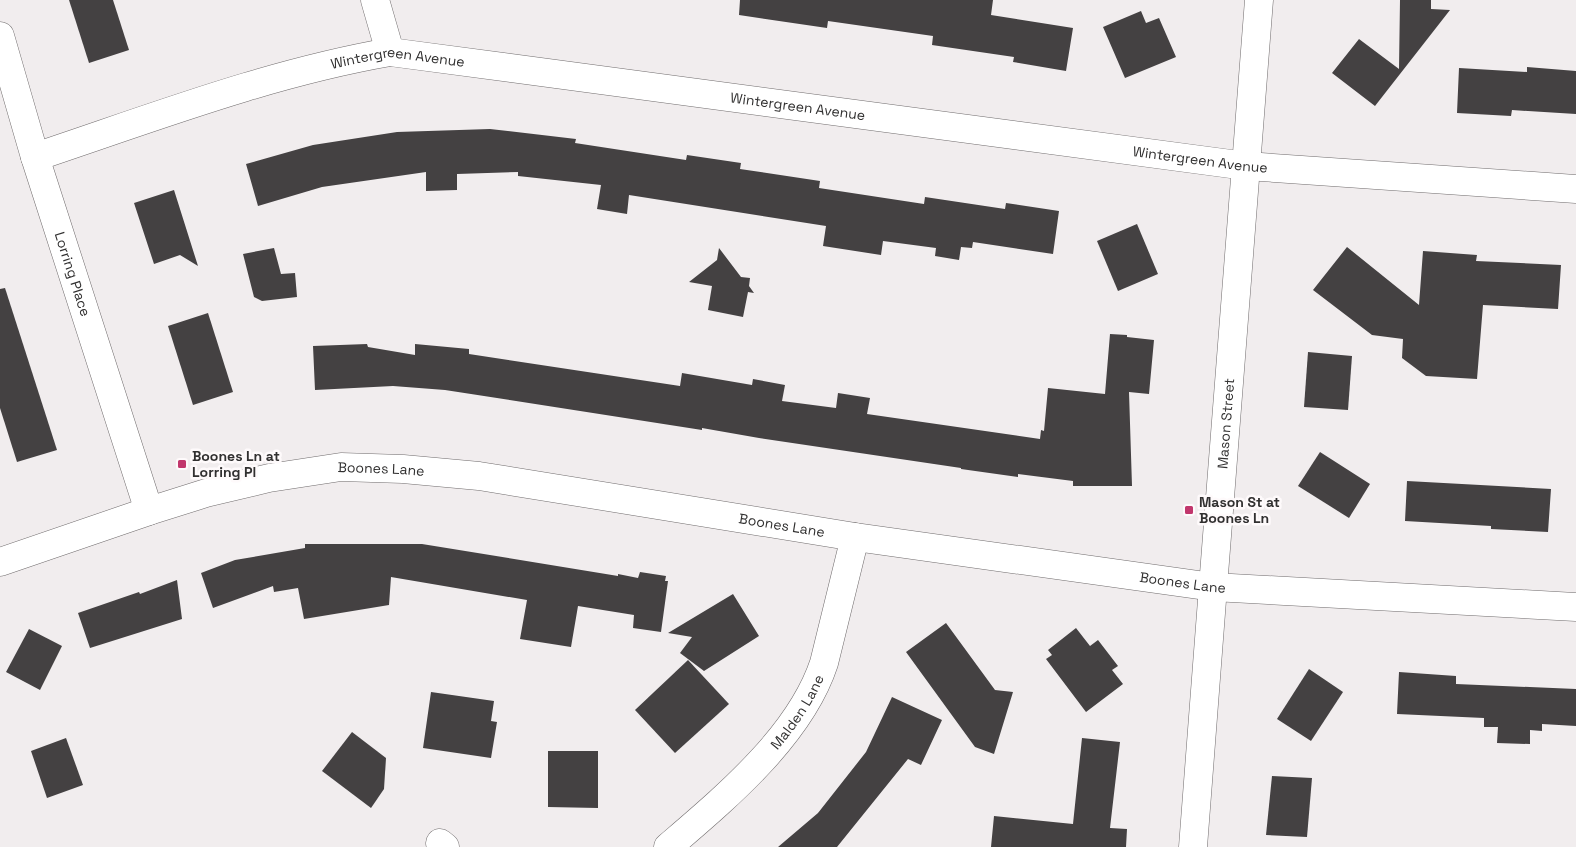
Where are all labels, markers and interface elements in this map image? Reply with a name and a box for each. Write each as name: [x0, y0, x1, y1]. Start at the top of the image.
street label: Wintergreen Avenue: [329, 43, 466, 73]
street label: Wintergreen Avenue: [729, 88, 866, 124]
street label: Wintergreen Avenue: [1132, 142, 1268, 176]
street label: Lorring Place: [51, 230, 95, 319]
street label: Mason Street: [1213, 377, 1238, 470]
place label: Boones Ln at Lorring Pl: [192, 447, 280, 481]
marker: Boones Ln at Lorring Pl: [176, 458, 188, 470]
street label: Boones Lane: [337, 458, 425, 480]
place label: Mason St at Boones Ln: [1199, 493, 1280, 527]
marker: Mason St at Boones Ln: [1183, 504, 1195, 516]
street label: Boones Lane: [737, 509, 826, 541]
street label: Boones Lane: [1138, 568, 1226, 597]
street label: Malden Lane: [766, 672, 828, 753]

